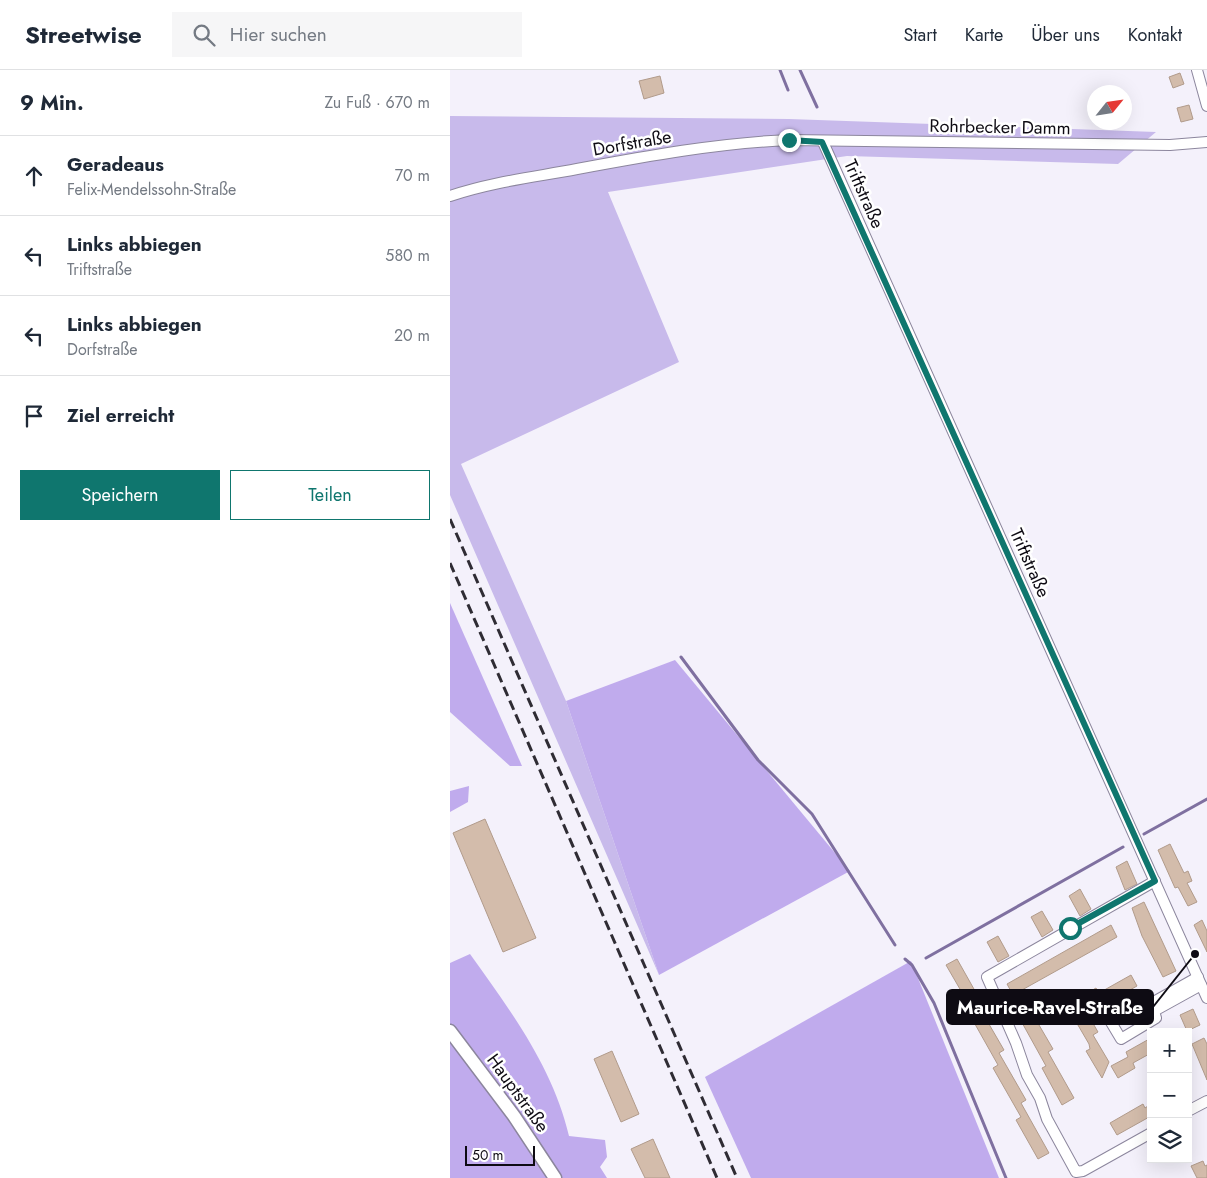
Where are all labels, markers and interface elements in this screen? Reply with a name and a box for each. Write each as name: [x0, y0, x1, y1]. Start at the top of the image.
search box: [172, 12, 522, 57]
text: Streetwise: [25, 17, 142, 52]
icon: search: [190, 21, 218, 49]
text: Hier suchen: [230, 21, 327, 48]
text: Start: [903, 22, 937, 48]
text: Karte: [965, 22, 1003, 48]
text: Über uns: [1031, 22, 1100, 48]
text: Kontakt: [1128, 22, 1182, 48]
north arrow: [1087, 85, 1132, 130]
text: 9 Min.: [20, 88, 84, 118]
text: Zu Fuß · 670 m: [325, 91, 430, 114]
street label: Rohrbecker Damm: [929, 113, 1071, 141]
street label: Dorfstraße: [591, 123, 673, 163]
route end: [778, 129, 801, 152]
text: Geradeaus: [67, 151, 164, 178]
street label: Triftstraße: [837, 155, 891, 233]
icon: ahead: [20, 162, 48, 190]
text: 70 m: [395, 164, 430, 187]
text: Felix-Mendelssohn-Straße: [67, 178, 236, 201]
text: Links abbiegen: [67, 231, 202, 258]
icon: left: [20, 242, 48, 270]
text: 580 m: [385, 244, 430, 267]
text: Triftstraße: [67, 258, 132, 281]
text: Links abbiegen: [67, 311, 202, 338]
icon: left: [20, 322, 48, 350]
text: 20 m: [394, 324, 430, 347]
text: Dorfstraße: [67, 338, 137, 361]
icon: arrive: [20, 402, 48, 430]
text: Ziel erreicht: [67, 402, 174, 429]
button: Speichern: [20, 470, 220, 520]
button: Teilen: [230, 470, 430, 520]
street label: Triftstraße: [1003, 524, 1057, 602]
route start: [1059, 917, 1082, 940]
callout: Maurice-Ravel-Straße: [947, 990, 1153, 1024]
text: Maurice-Ravel-Straße: [957, 994, 1143, 1021]
map controls: [1147, 1028, 1192, 1163]
button: +: [1147, 1028, 1192, 1073]
street label: Hauptstraße: [481, 1048, 555, 1138]
button: −: [1147, 1073, 1192, 1118]
button: layers: [1147, 1118, 1192, 1163]
scale bar: [465, 1143, 535, 1166]
text: 50 m: [472, 1145, 503, 1165]

